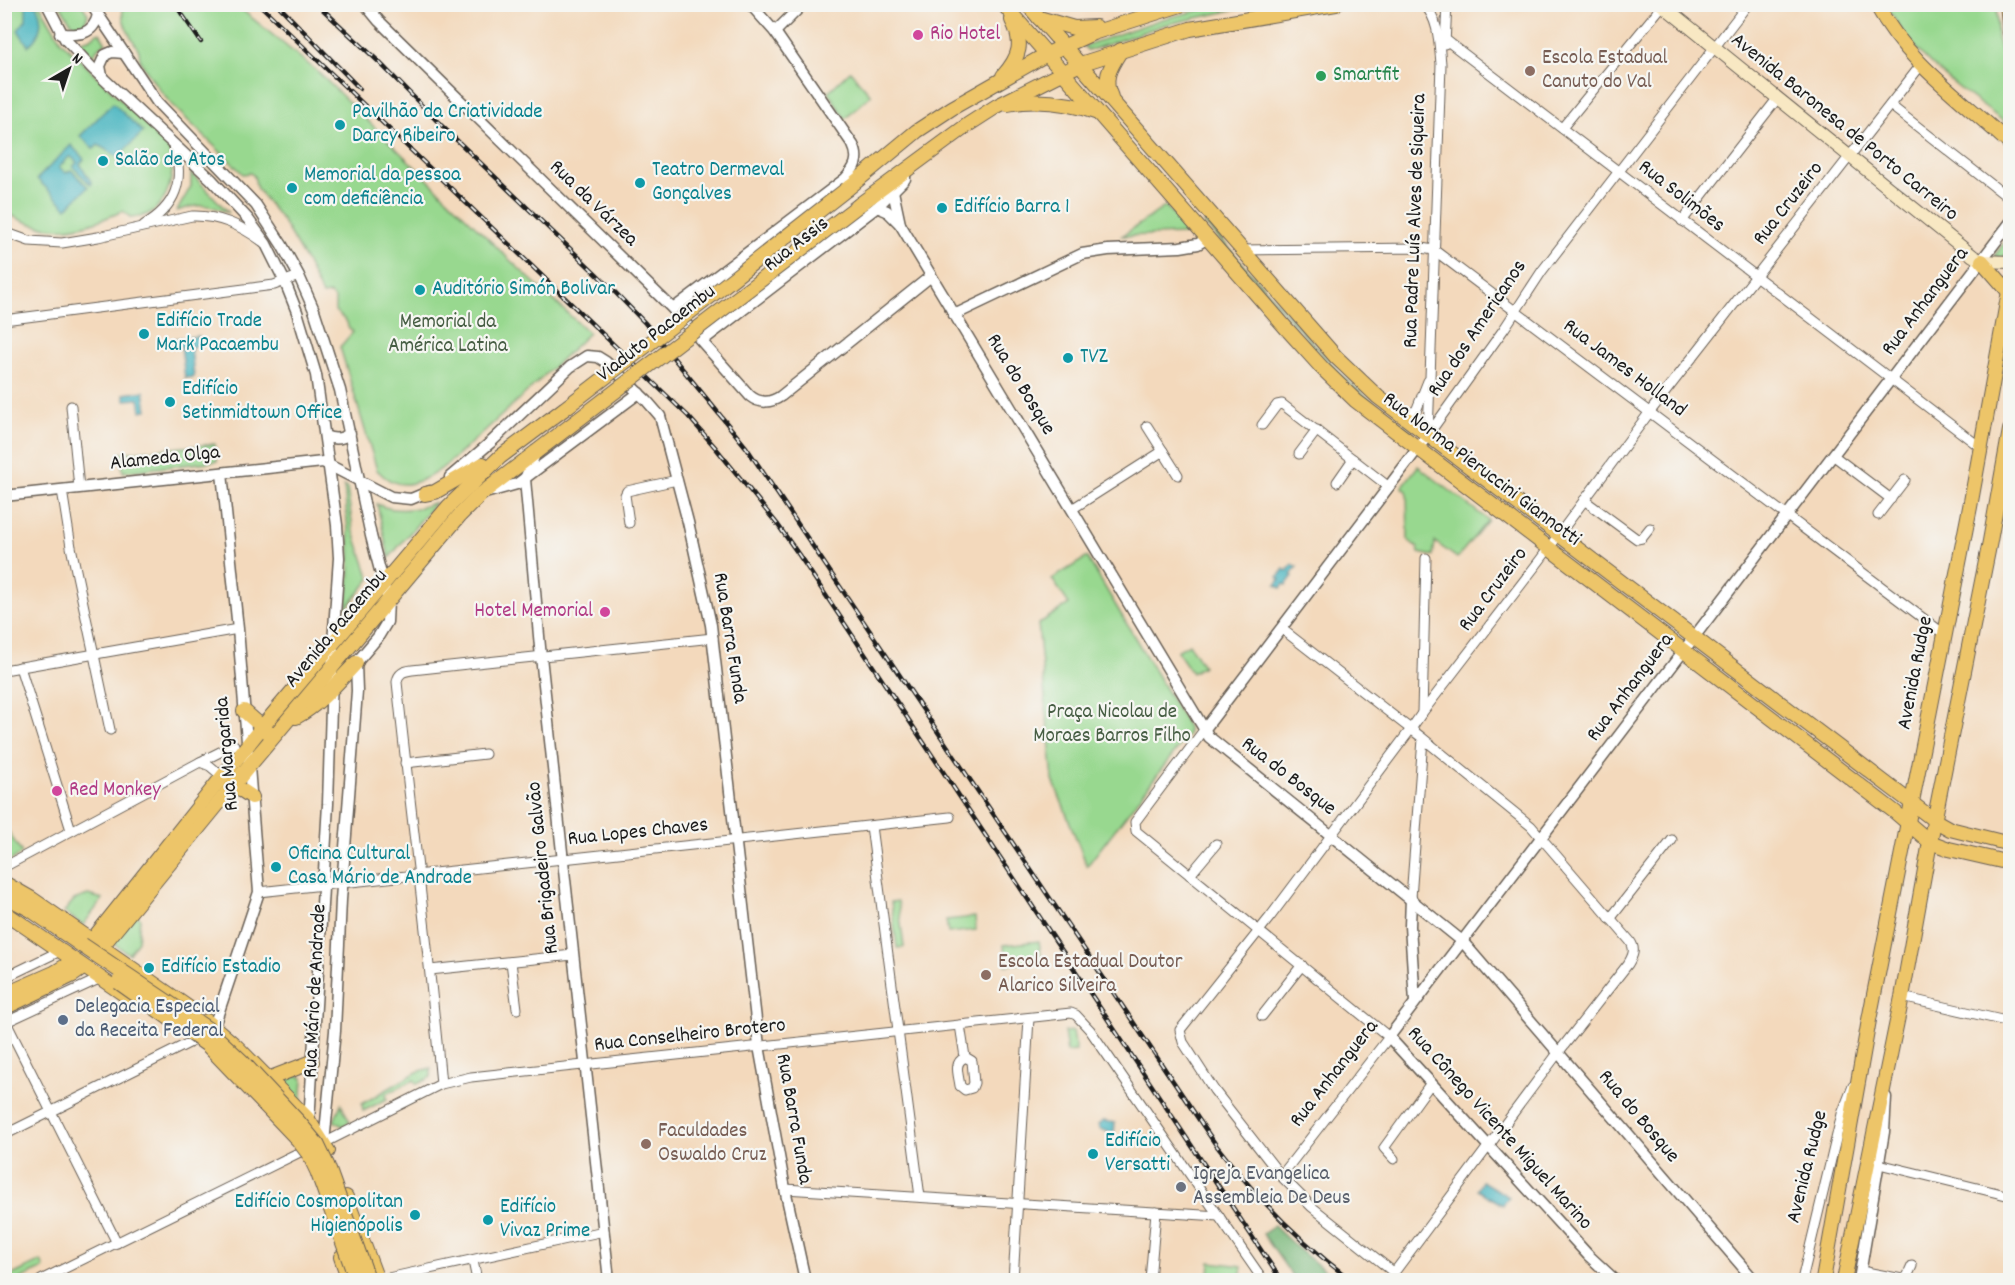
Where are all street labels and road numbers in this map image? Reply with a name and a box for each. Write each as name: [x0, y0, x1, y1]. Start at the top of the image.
street label: Avenida Baronesa de Porto Carreiro: [1724, 27, 1964, 229]
street label: Rua Padre Luís Alves de Siqueira: [1397, 92, 1435, 349]
street label: Rua Solimões: [1631, 153, 1731, 241]
street label: Rua da Várzea: [542, 154, 645, 255]
street label: Rua Cruzeiro: [1747, 156, 1831, 252]
street label: Rua Assis: [758, 210, 836, 280]
street label: Rua Anhanguera: [1875, 240, 1978, 363]
street label: Rua dos Americanos: [1421, 254, 1535, 404]
street label: Viaduto Pacaembu: [591, 278, 723, 390]
street label: Rua James Holland: [1556, 312, 1692, 426]
street label: Rua do Bosque: [978, 329, 1062, 441]
street label: Rua Norma Pieruccini Giannotti: [1376, 385, 1587, 555]
street label: Alameda Olga: [108, 438, 223, 480]
street label: Rua Cruzeiro: [1452, 541, 1536, 639]
street label: Avenida Pacaembu: [278, 563, 396, 695]
street label: Rua Barra Funda: [704, 571, 754, 707]
street label: Avenida Rudge: [1890, 614, 1942, 732]
street label: Rua Anhanguera: [1580, 626, 1683, 749]
street label: Rua Margarida: [208, 695, 248, 812]
street label: Rua do Bosque: [1234, 730, 1342, 824]
street label: Rua Brigadeiro Galvão: [520, 780, 568, 956]
street label: Rua Lopes Chaves: [566, 811, 710, 855]
street label: Rua Mário de Andrade: [296, 903, 336, 1079]
street label: Rua Conselheiro Brotero: [593, 1011, 787, 1061]
street label: Rua Anhanguera: [1283, 1013, 1387, 1134]
street label: Rua Cônego Vicente Miguel Marino: [1399, 1020, 1599, 1238]
street label: Rua Barra Funda: [767, 1051, 819, 1188]
street label: Rua do Bosque: [1590, 1064, 1686, 1170]
street label: Avenida Rudge: [1780, 1108, 1836, 1226]

